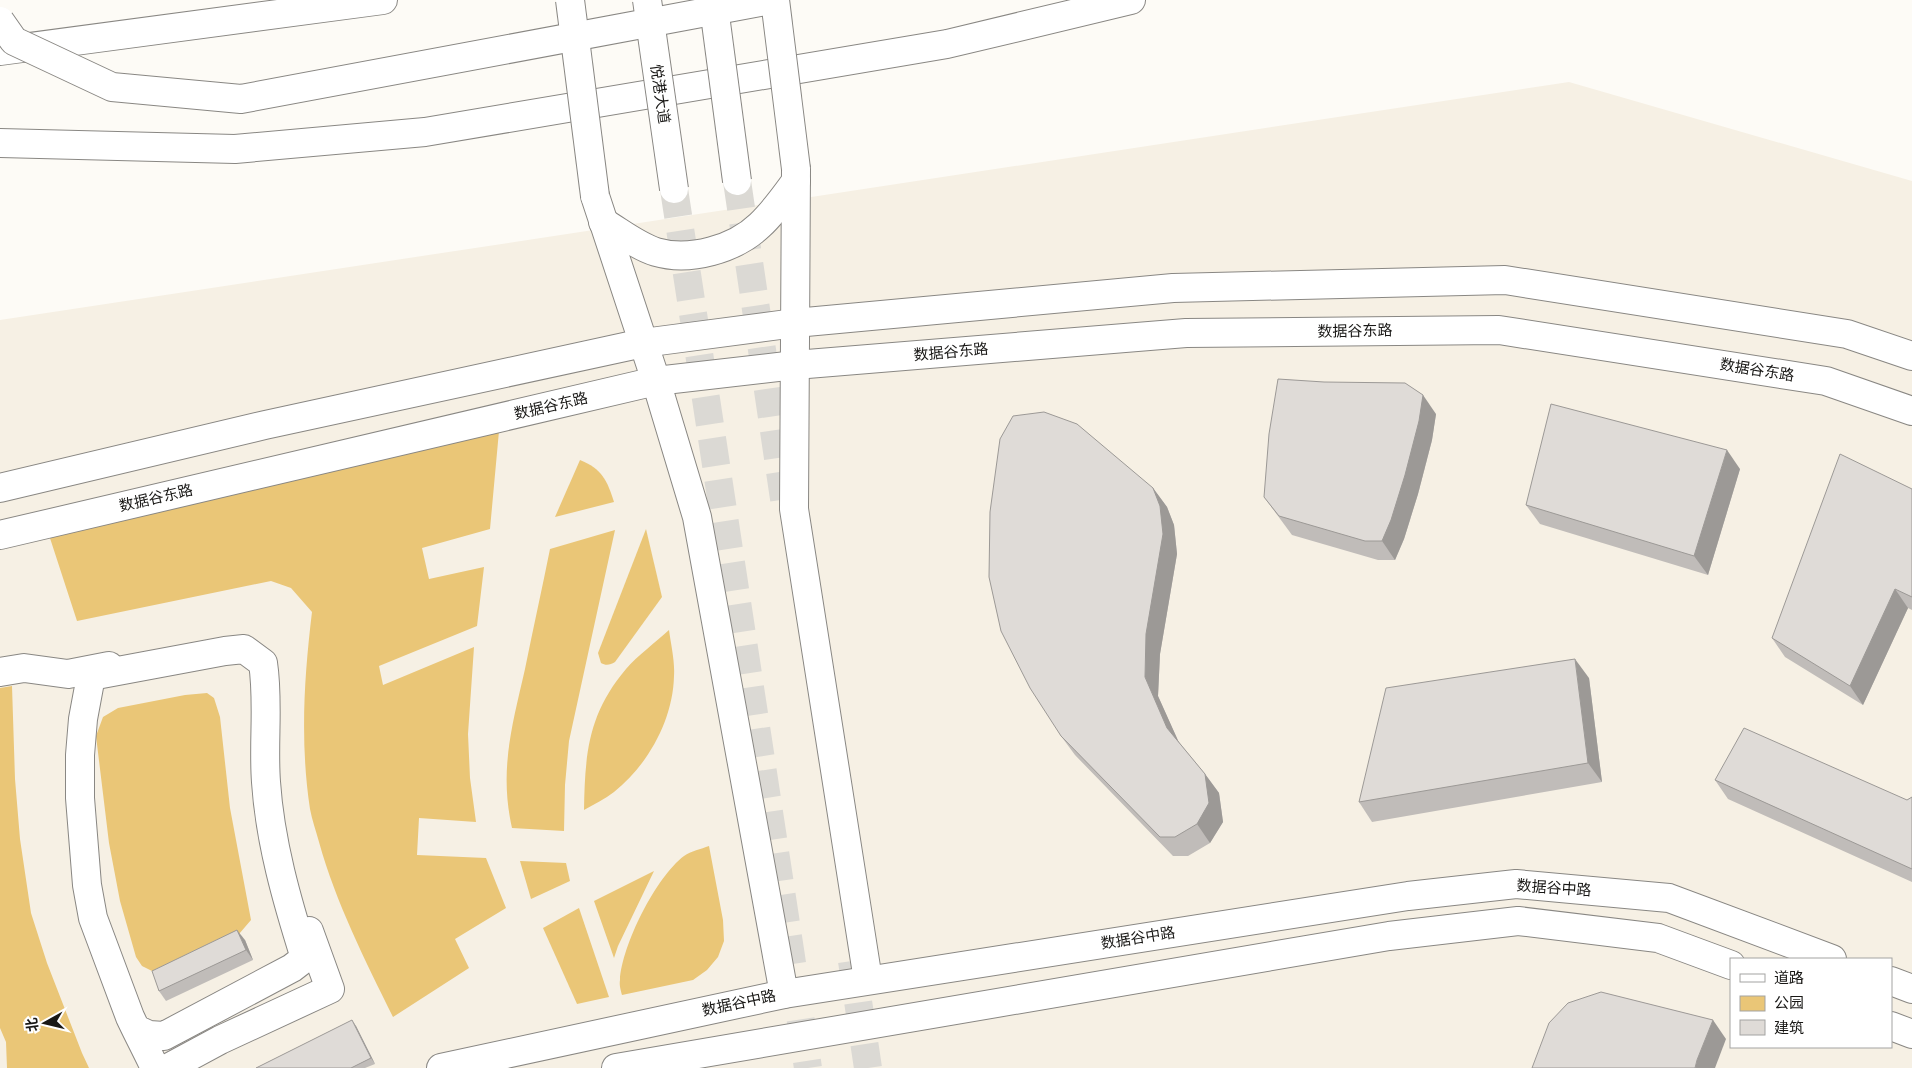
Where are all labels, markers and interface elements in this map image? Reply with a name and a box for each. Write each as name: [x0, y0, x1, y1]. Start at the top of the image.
street label: 悦港大道: [647, 63, 675, 125]
street label: 数据谷东路: [1317, 319, 1393, 341]
street label: 数据谷东路: [913, 338, 989, 364]
street label: 数据谷东路: [1719, 353, 1796, 385]
street label: 数据谷东路: [512, 387, 590, 423]
street label: 数据谷东路: [117, 479, 195, 515]
street label: 数据谷中路: [1516, 874, 1592, 900]
street label: 数据谷中路: [1099, 921, 1176, 953]
legend: [1730, 958, 1892, 1048]
text: 道路: [1774, 967, 1804, 987]
street label: 数据谷中路: [700, 984, 778, 1020]
text: 公园: [1774, 992, 1804, 1012]
north arrow: [20, 998, 70, 1048]
text: 北: [21, 1017, 42, 1033]
text: 建筑: [1774, 1017, 1804, 1037]

